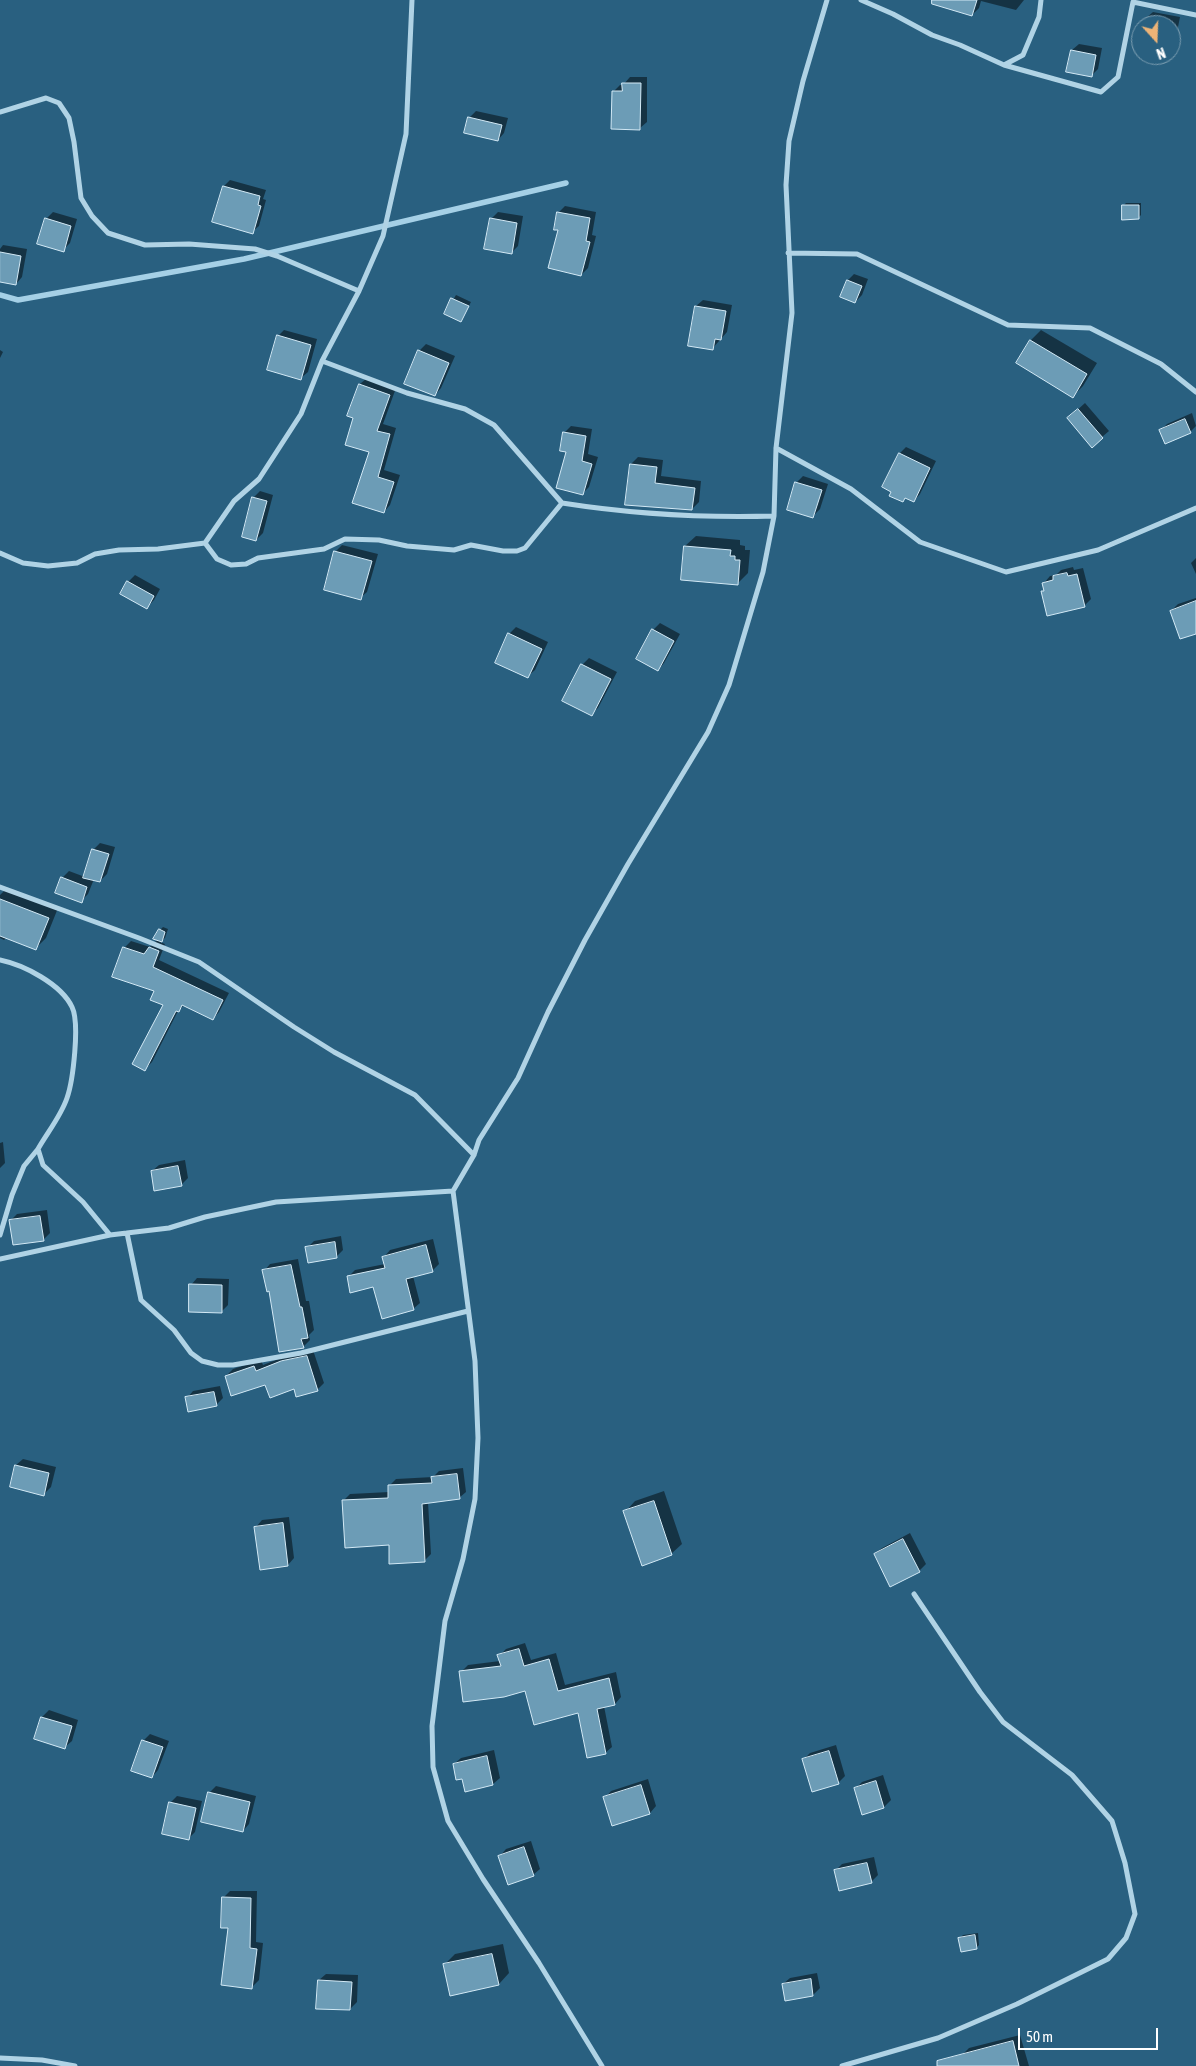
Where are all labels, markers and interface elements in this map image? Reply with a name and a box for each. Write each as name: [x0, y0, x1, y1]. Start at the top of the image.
north arrow: [1131, 15, 1181, 65]
text: N: [1154, 44, 1167, 62]
scale bar: [1021, 2018, 1161, 2050]
text: 50 m: [1026, 2028, 1053, 2045]

